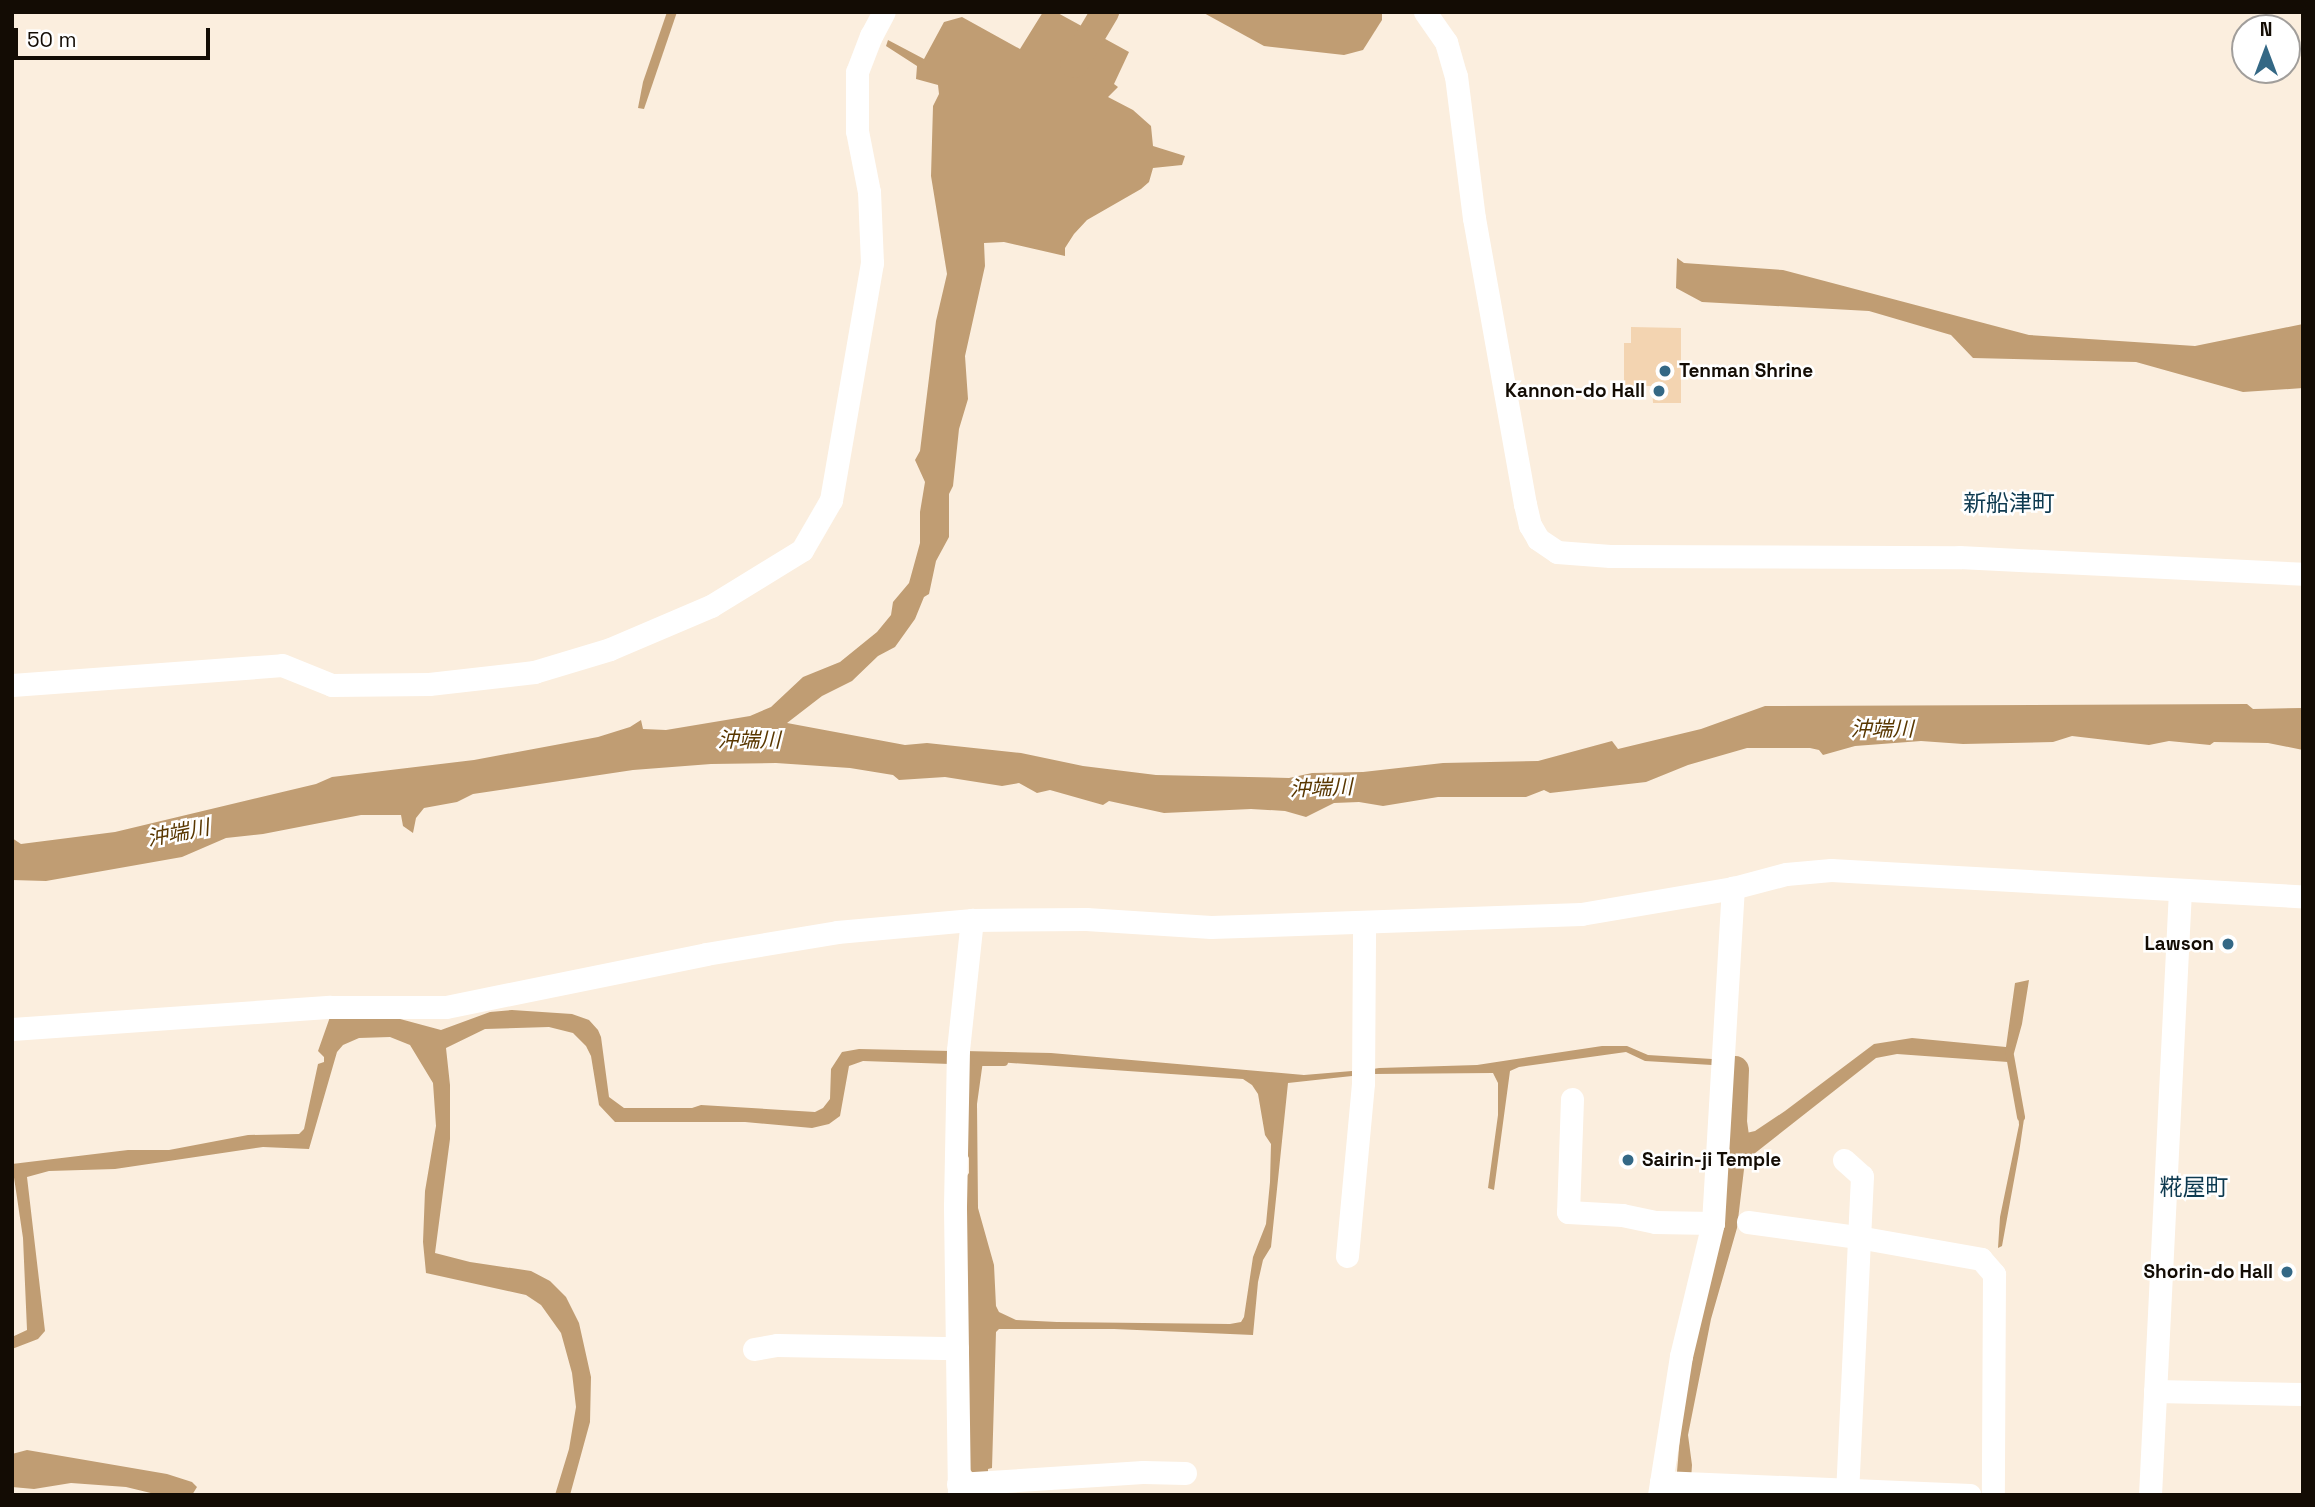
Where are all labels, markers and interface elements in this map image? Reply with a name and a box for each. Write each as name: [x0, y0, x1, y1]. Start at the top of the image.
scale bar: [18, 14, 214, 58]
north arrow: [2231, 14, 2301, 84]
text: N: [2260, 17, 2272, 42]
text: 50 m: [27, 26, 77, 53]
place label: Tenman Shrine: [1679, 360, 1813, 382]
marker: Tenman Shrine: [1657, 363, 1673, 379]
place label: Kannon-do Hall: [1505, 380, 1645, 402]
marker: Kannon-do Hall: [1651, 383, 1667, 399]
district label: 新船津町: [1963, 489, 2055, 517]
water label: 沖端川: [1851, 716, 1913, 742]
water label: 沖端川: [718, 727, 780, 753]
water label: 沖端川: [1289, 774, 1353, 802]
water label: 沖端川: [145, 815, 211, 851]
place label: Lawson: [2145, 933, 2214, 955]
marker: Lawson: [2220, 936, 2236, 952]
place label: Sairin-ji Temple: [1642, 1149, 1782, 1171]
marker: Sairin-ji Temple: [1620, 1152, 1636, 1168]
district label: 糀屋町: [2160, 1173, 2228, 1201]
place label: Shorin-do Hall: [2144, 1261, 2273, 1283]
marker: Shorin-do Hall: [2279, 1264, 2295, 1280]

